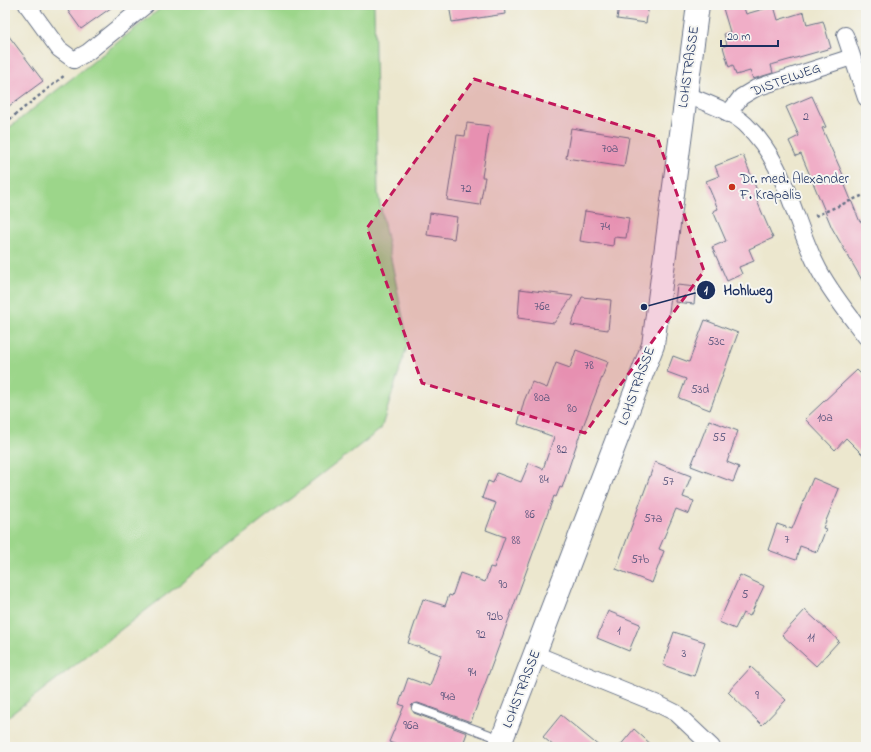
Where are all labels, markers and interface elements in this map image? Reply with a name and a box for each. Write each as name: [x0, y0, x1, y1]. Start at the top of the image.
scale bar: [721, 22, 778, 48]
street label: LOHSTRASSE: [673, 25, 705, 109]
text: 20 m: [727, 28, 750, 46]
street label: DISTELWEG: [747, 58, 824, 103]
house number: 2: [803, 108, 809, 126]
house number: 70a: [602, 140, 618, 158]
place label: Dr. med. Alexander F. Krapalis: [739, 169, 849, 206]
house number: 72: [461, 180, 471, 198]
marker: Dr. med. Alexander F. Krapalis: [727, 182, 737, 192]
house number: 74: [600, 218, 610, 236]
callout: Hohlweg: [696, 276, 781, 303]
text: Hohlweg: [723, 280, 773, 304]
text: 1: [704, 282, 708, 300]
house number: 76e: [534, 298, 550, 316]
house number: 53c: [707, 333, 725, 351]
street label: LOHSTRASSE: [613, 344, 661, 428]
house number: 78: [584, 357, 594, 375]
house number: 53d: [691, 381, 710, 399]
house number: 80a: [534, 389, 550, 407]
house number: 80: [567, 400, 577, 418]
house number: 10a: [817, 409, 833, 427]
house number: 55: [712, 429, 726, 447]
house number: 82: [557, 441, 567, 459]
house number: 84: [539, 471, 549, 489]
house number: 57: [662, 473, 674, 491]
house number: 86: [525, 506, 536, 524]
house number: 57a: [644, 510, 662, 528]
house number: 7: [785, 531, 790, 549]
house number: 88: [511, 532, 521, 550]
house number: 57b: [631, 551, 650, 569]
house number: 90: [499, 576, 507, 594]
house number: 5: [742, 586, 749, 604]
house number: 92b: [487, 608, 504, 626]
house number: 1: [617, 622, 621, 640]
house number: 92: [476, 626, 486, 644]
house number: 11: [807, 629, 815, 647]
house number: 3: [682, 645, 687, 663]
street label: LOHSTRASSE: [497, 647, 547, 731]
house number: 94: [468, 664, 476, 682]
house number: 9: [755, 687, 759, 705]
house number: 94a: [440, 688, 456, 706]
house number: 96a: [403, 717, 419, 735]

